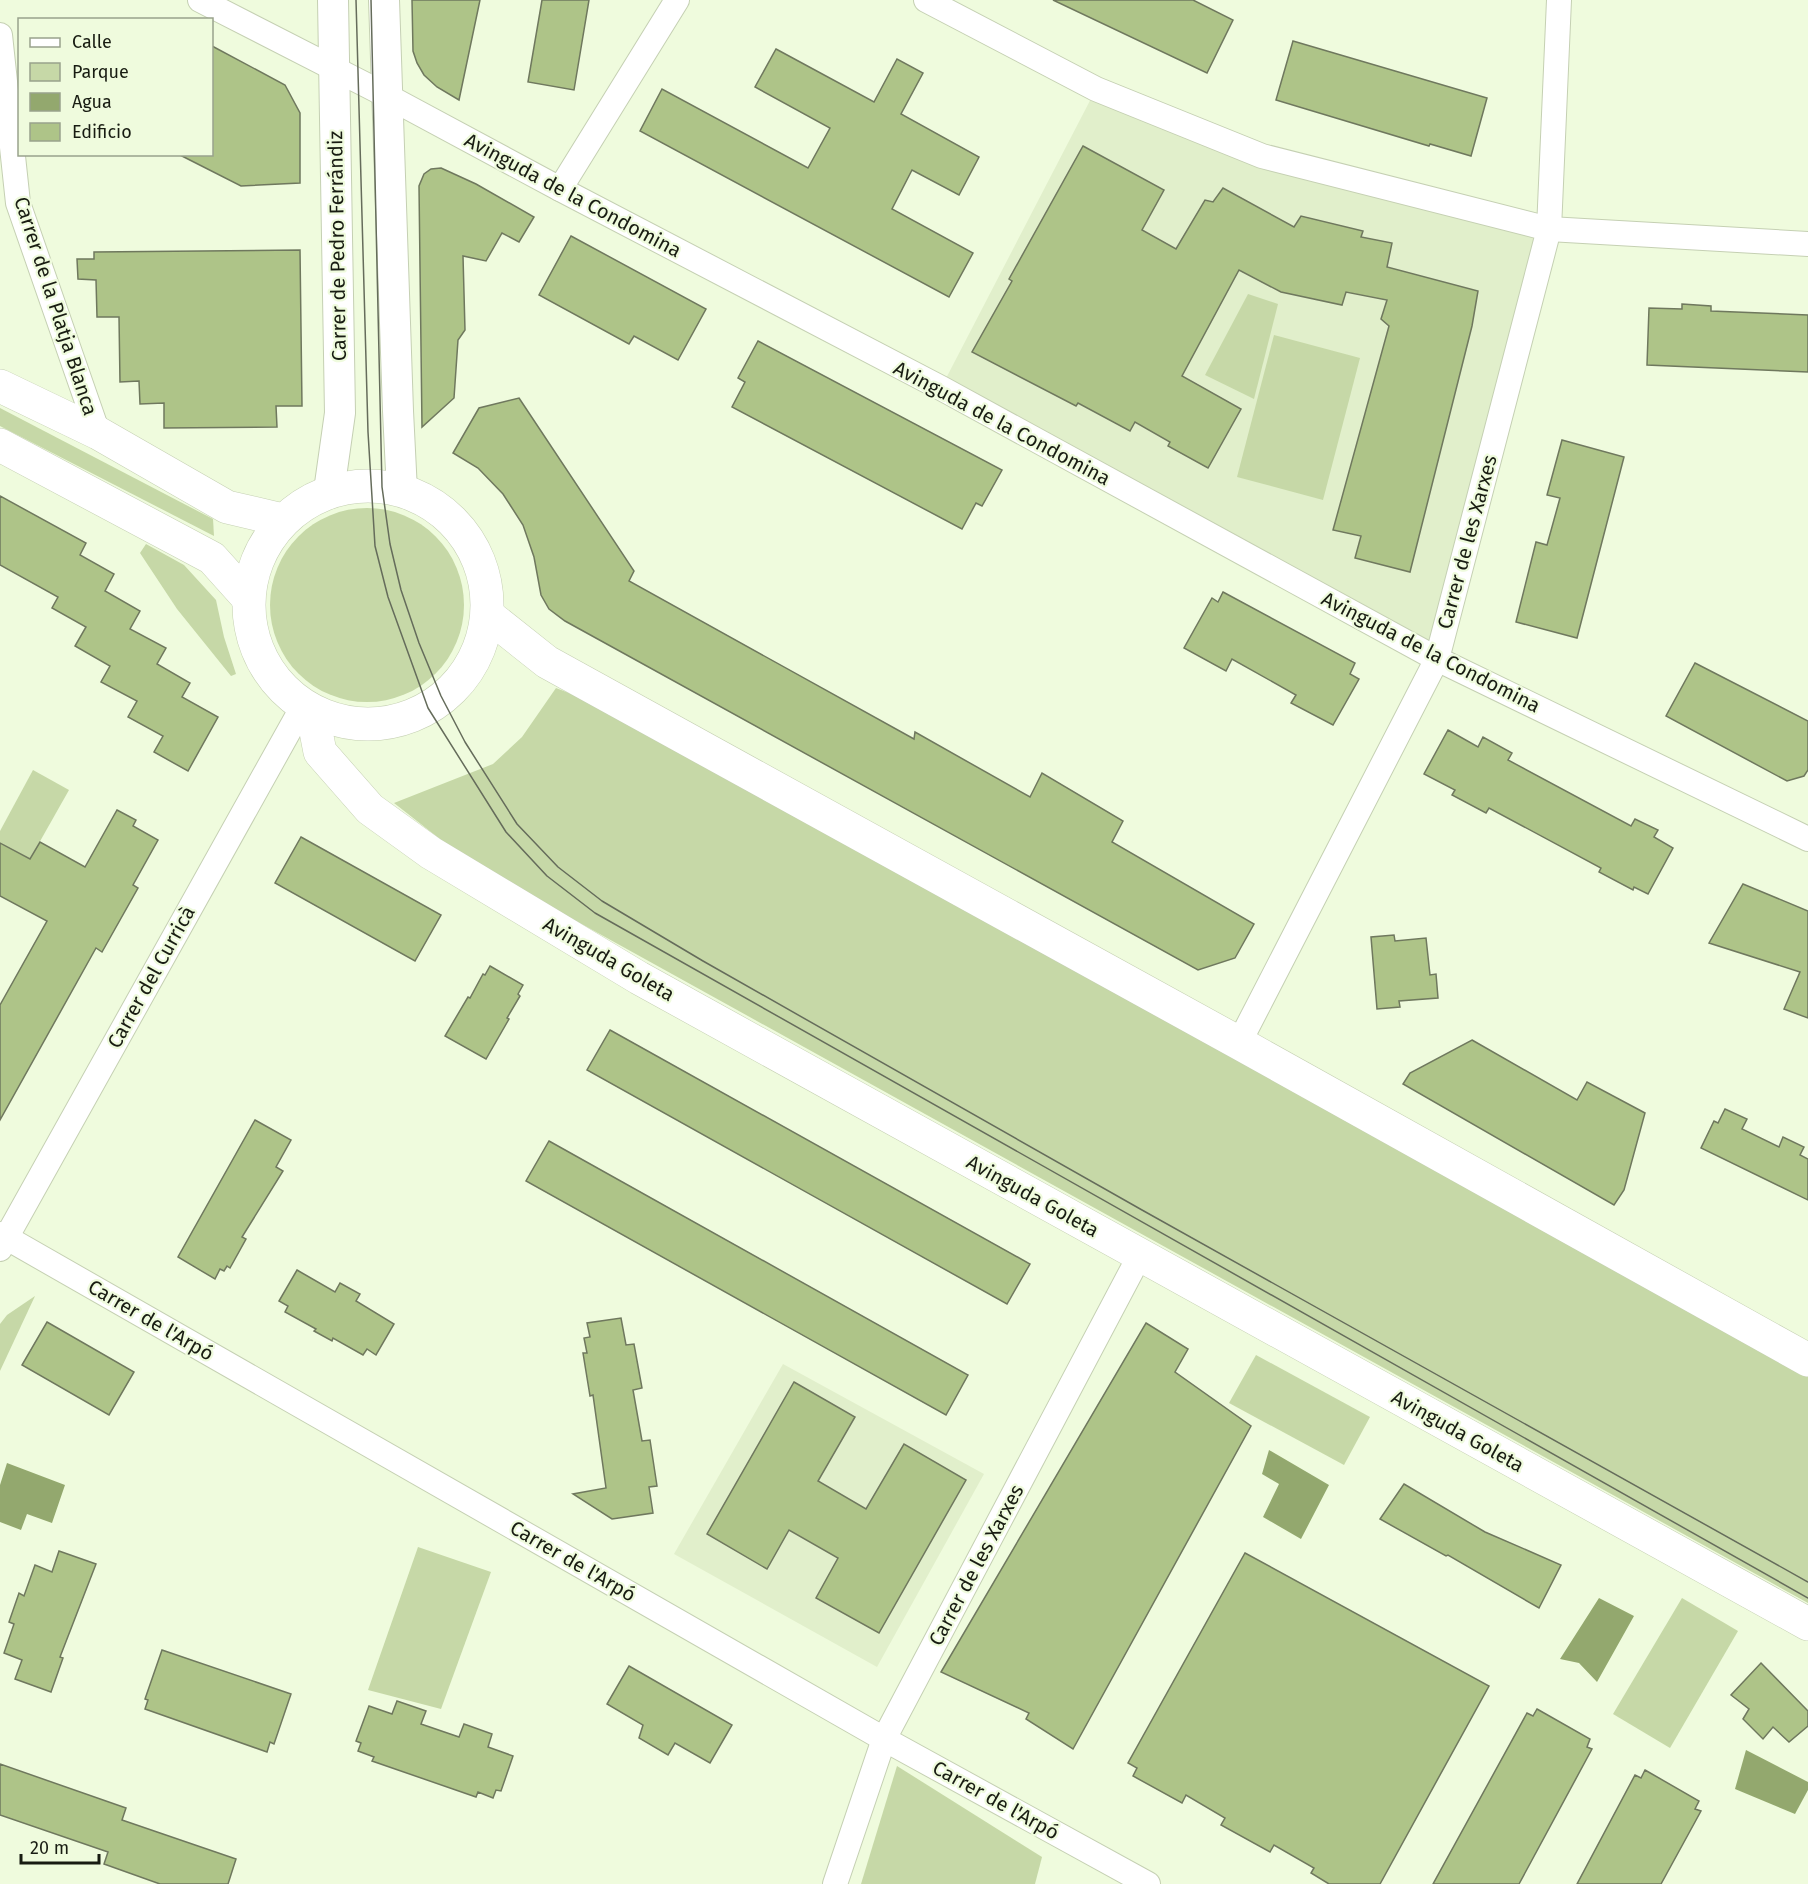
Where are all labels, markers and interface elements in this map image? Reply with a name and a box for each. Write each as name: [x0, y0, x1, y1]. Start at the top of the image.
legend: [18, 18, 213, 156]
text: Calle: [72, 31, 112, 53]
text: Parque: [72, 61, 129, 83]
text: Agua: [72, 91, 112, 113]
text: Edificio: [72, 121, 132, 143]
street label: Avinguda de la Condomina: [461, 128, 685, 262]
street label: Carrer de Pedro Ferrándiz: [323, 130, 351, 361]
street label: Carrer de la Platja Blanca: [9, 194, 103, 418]
street label: Avinguda de la Condomina: [890, 356, 1114, 490]
street label: Carrer de les Xarxes: [1432, 452, 1502, 632]
street label: Avinguda de la Condomina: [1318, 586, 1544, 718]
street label: Carrer del Curricà: [102, 902, 200, 1052]
street label: Avinguda Goleta: [539, 912, 679, 1006]
street label: Avinguda Goleta: [963, 1150, 1103, 1242]
street label: Carrer de l'Arpó: [84, 1274, 218, 1366]
street label: Avinguda Goleta: [1388, 1385, 1528, 1477]
street label: Carrer de les Xarxes: [923, 1480, 1029, 1650]
street label: Carrer de l'Arpó: [506, 1515, 640, 1607]
street label: Carrer de l'Arpó: [929, 1755, 1063, 1845]
scale bar: [21, 1827, 99, 1865]
text: 20 m: [30, 1837, 69, 1859]

